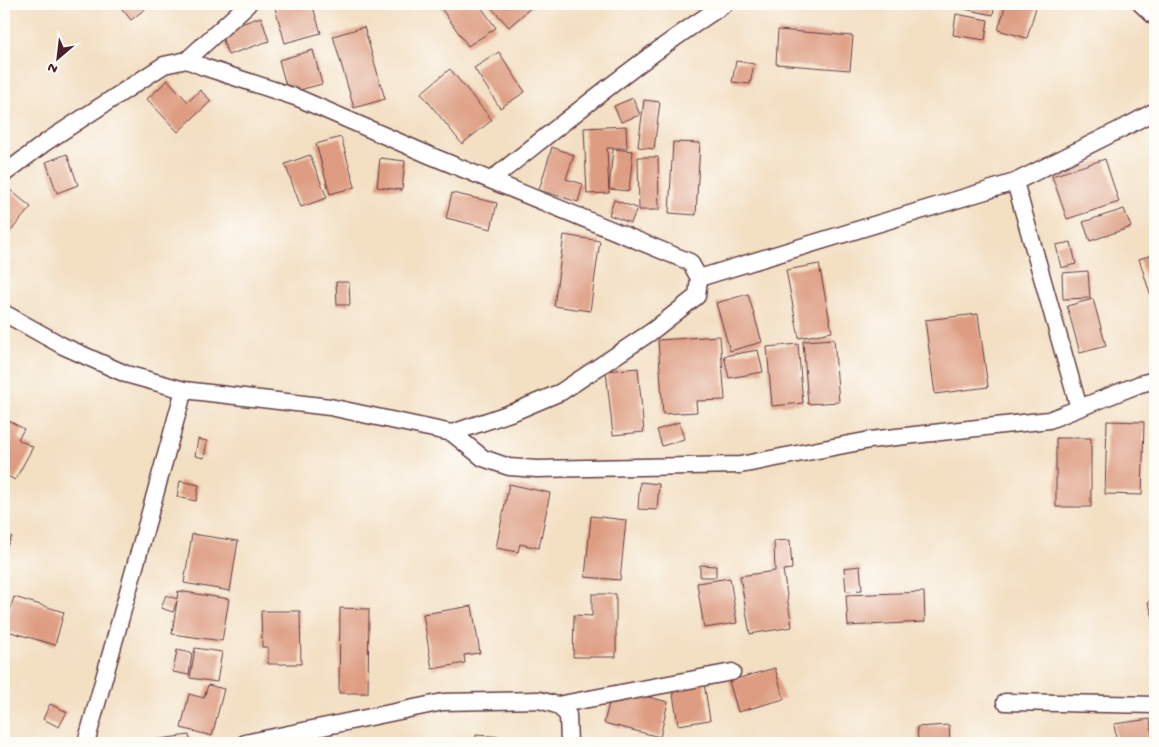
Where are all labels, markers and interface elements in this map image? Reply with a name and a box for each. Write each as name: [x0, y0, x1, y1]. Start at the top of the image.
north arrow: [32, 32, 82, 82]
text: N: [45, 58, 61, 77]

